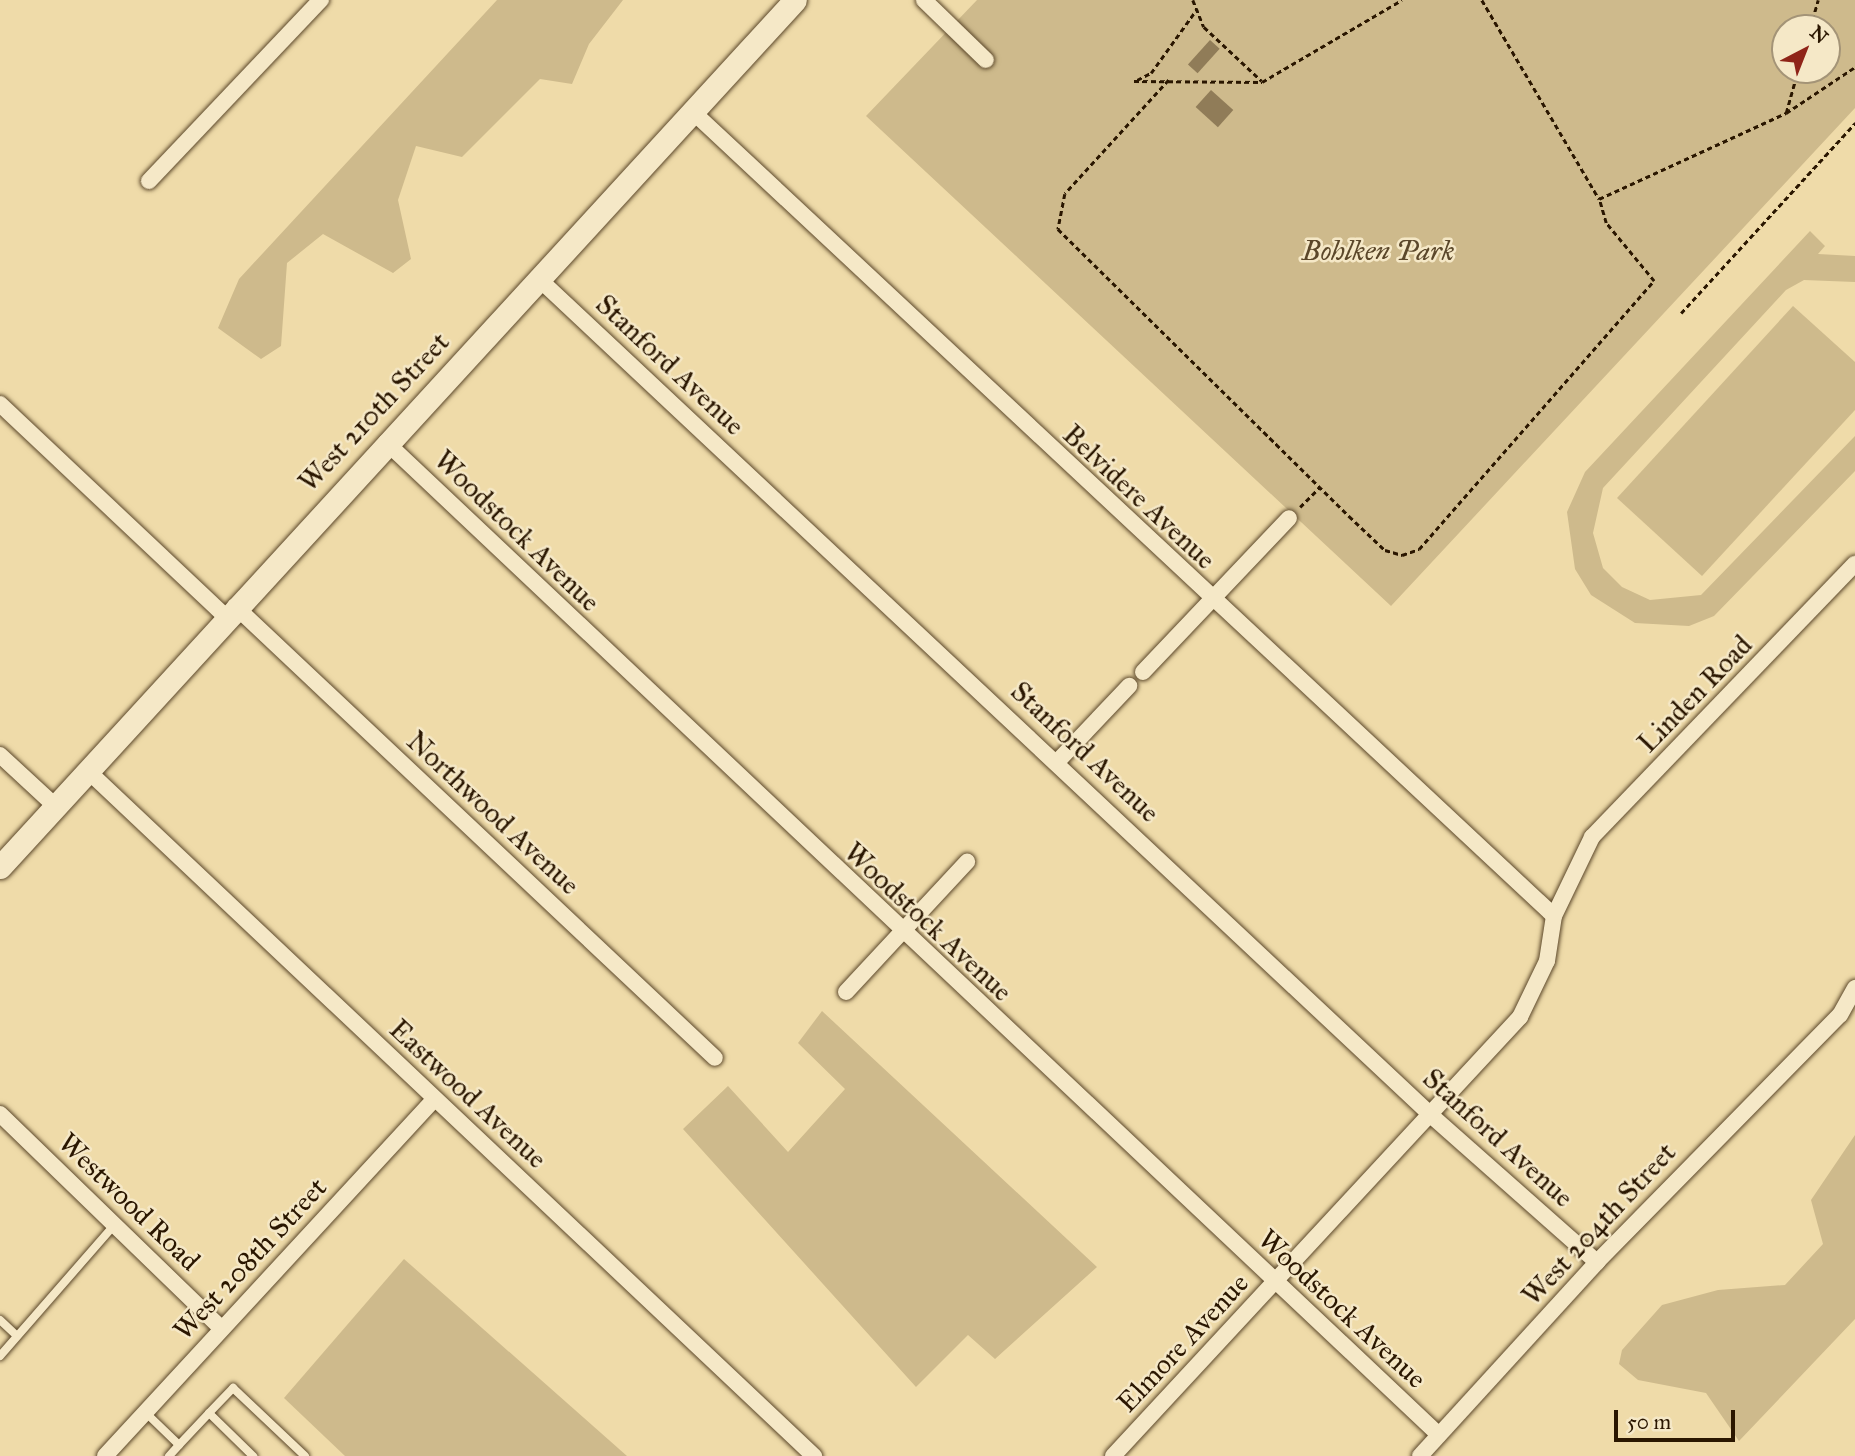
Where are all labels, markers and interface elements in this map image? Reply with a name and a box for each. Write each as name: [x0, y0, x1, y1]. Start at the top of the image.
north arrow: [1771, 14, 1841, 84]
text: N: [1805, 21, 1833, 48]
park label: Bohlken Park: [1302, 234, 1454, 268]
street label: Stanford Avenue: [589, 288, 751, 442]
street label: West 210th Street: [292, 325, 456, 499]
street label: Belvidere Avenue: [1056, 418, 1222, 576]
street label: Woodstock Avenue: [427, 443, 607, 619]
street label: Linden Road: [1631, 628, 1759, 760]
street label: Stanford Avenue: [1004, 675, 1166, 829]
street label: Northwood Avenue: [400, 724, 586, 902]
street label: Woodstock Avenue: [837, 836, 1019, 1008]
street label: Eastwood Avenue: [382, 1013, 554, 1175]
street label: Stanford Avenue: [1416, 1062, 1580, 1214]
street label: Westwood Road: [51, 1126, 207, 1278]
street label: West 204th Street: [1515, 1136, 1683, 1312]
street label: West 208th Street: [166, 1171, 334, 1347]
street label: Woodstock Avenue: [1251, 1223, 1433, 1395]
street label: Elmore Avenue: [1110, 1267, 1256, 1419]
scale bar: [1617, 1396, 1738, 1440]
text: 50 m: [1627, 1409, 1671, 1435]

